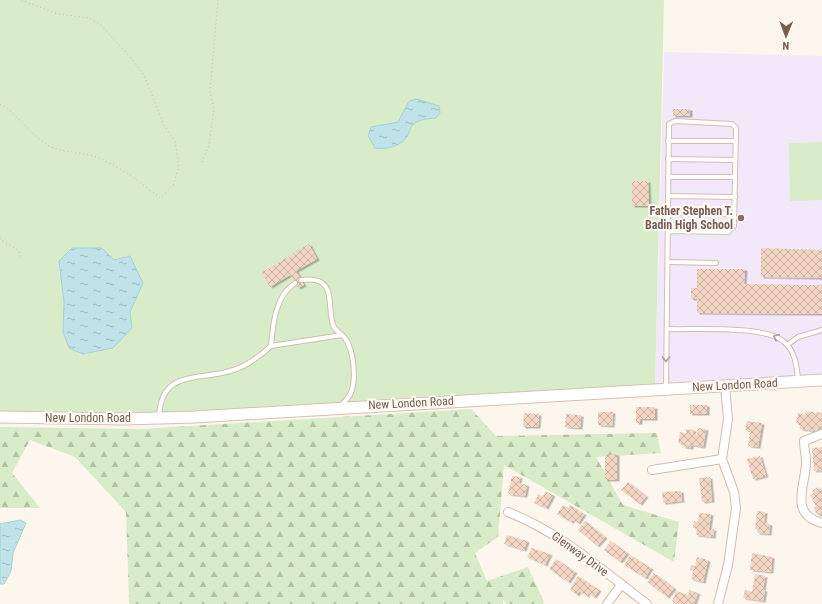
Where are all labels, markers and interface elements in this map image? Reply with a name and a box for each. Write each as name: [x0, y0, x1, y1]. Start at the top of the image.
north arrow: [766, 16, 806, 56]
text: N: [782, 39, 789, 52]
place label: Father Stephen T. Badin High School: [645, 204, 733, 232]
marker: Father Stephen T. Badin High School: [736, 213, 746, 223]
one-way arrow: [772, 334, 780, 342]
one-way arrow: [662, 356, 670, 362]
street label: New London Road: [692, 376, 778, 394]
street label: New London Road: [368, 394, 454, 412]
street label: New London Road: [45, 411, 131, 425]
street label: Glenway Drive: [549, 529, 611, 579]

